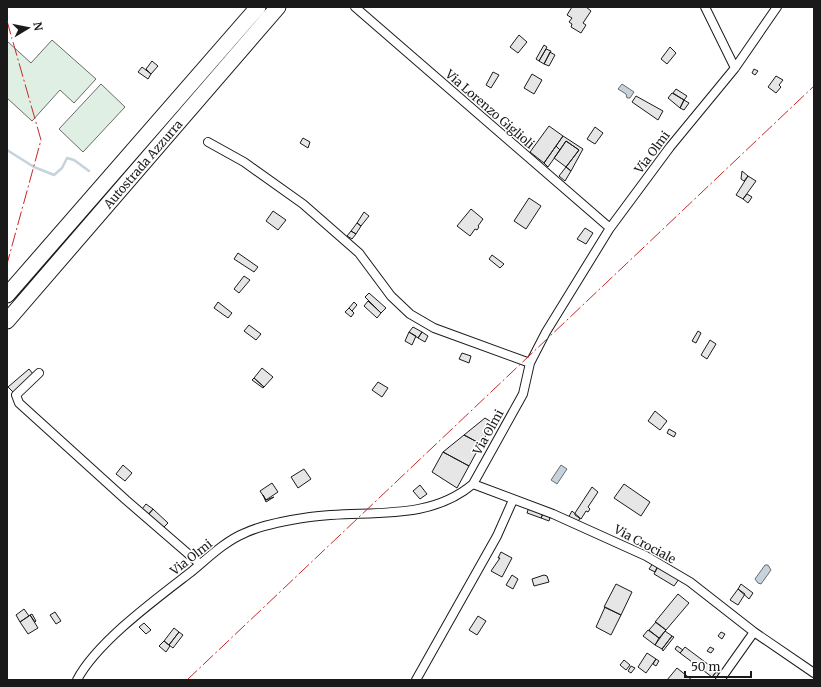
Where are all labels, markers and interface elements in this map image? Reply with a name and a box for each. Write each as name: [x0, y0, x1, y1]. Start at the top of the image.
north arrow: [8, 8, 48, 48]
text: N: [30, 21, 46, 32]
street label: Via Lorenzo Giglioli: [442, 66, 538, 152]
street label: Autostrada Azzurra: [100, 116, 186, 212]
street label: Via Olmi: [631, 128, 673, 177]
street label: Via Olmi: [469, 407, 507, 458]
street label: Via Crociale: [611, 521, 678, 566]
street label: Via Olmi: [166, 536, 215, 579]
scale bar: [685, 653, 751, 679]
text: 50 m: [691, 659, 720, 674]

